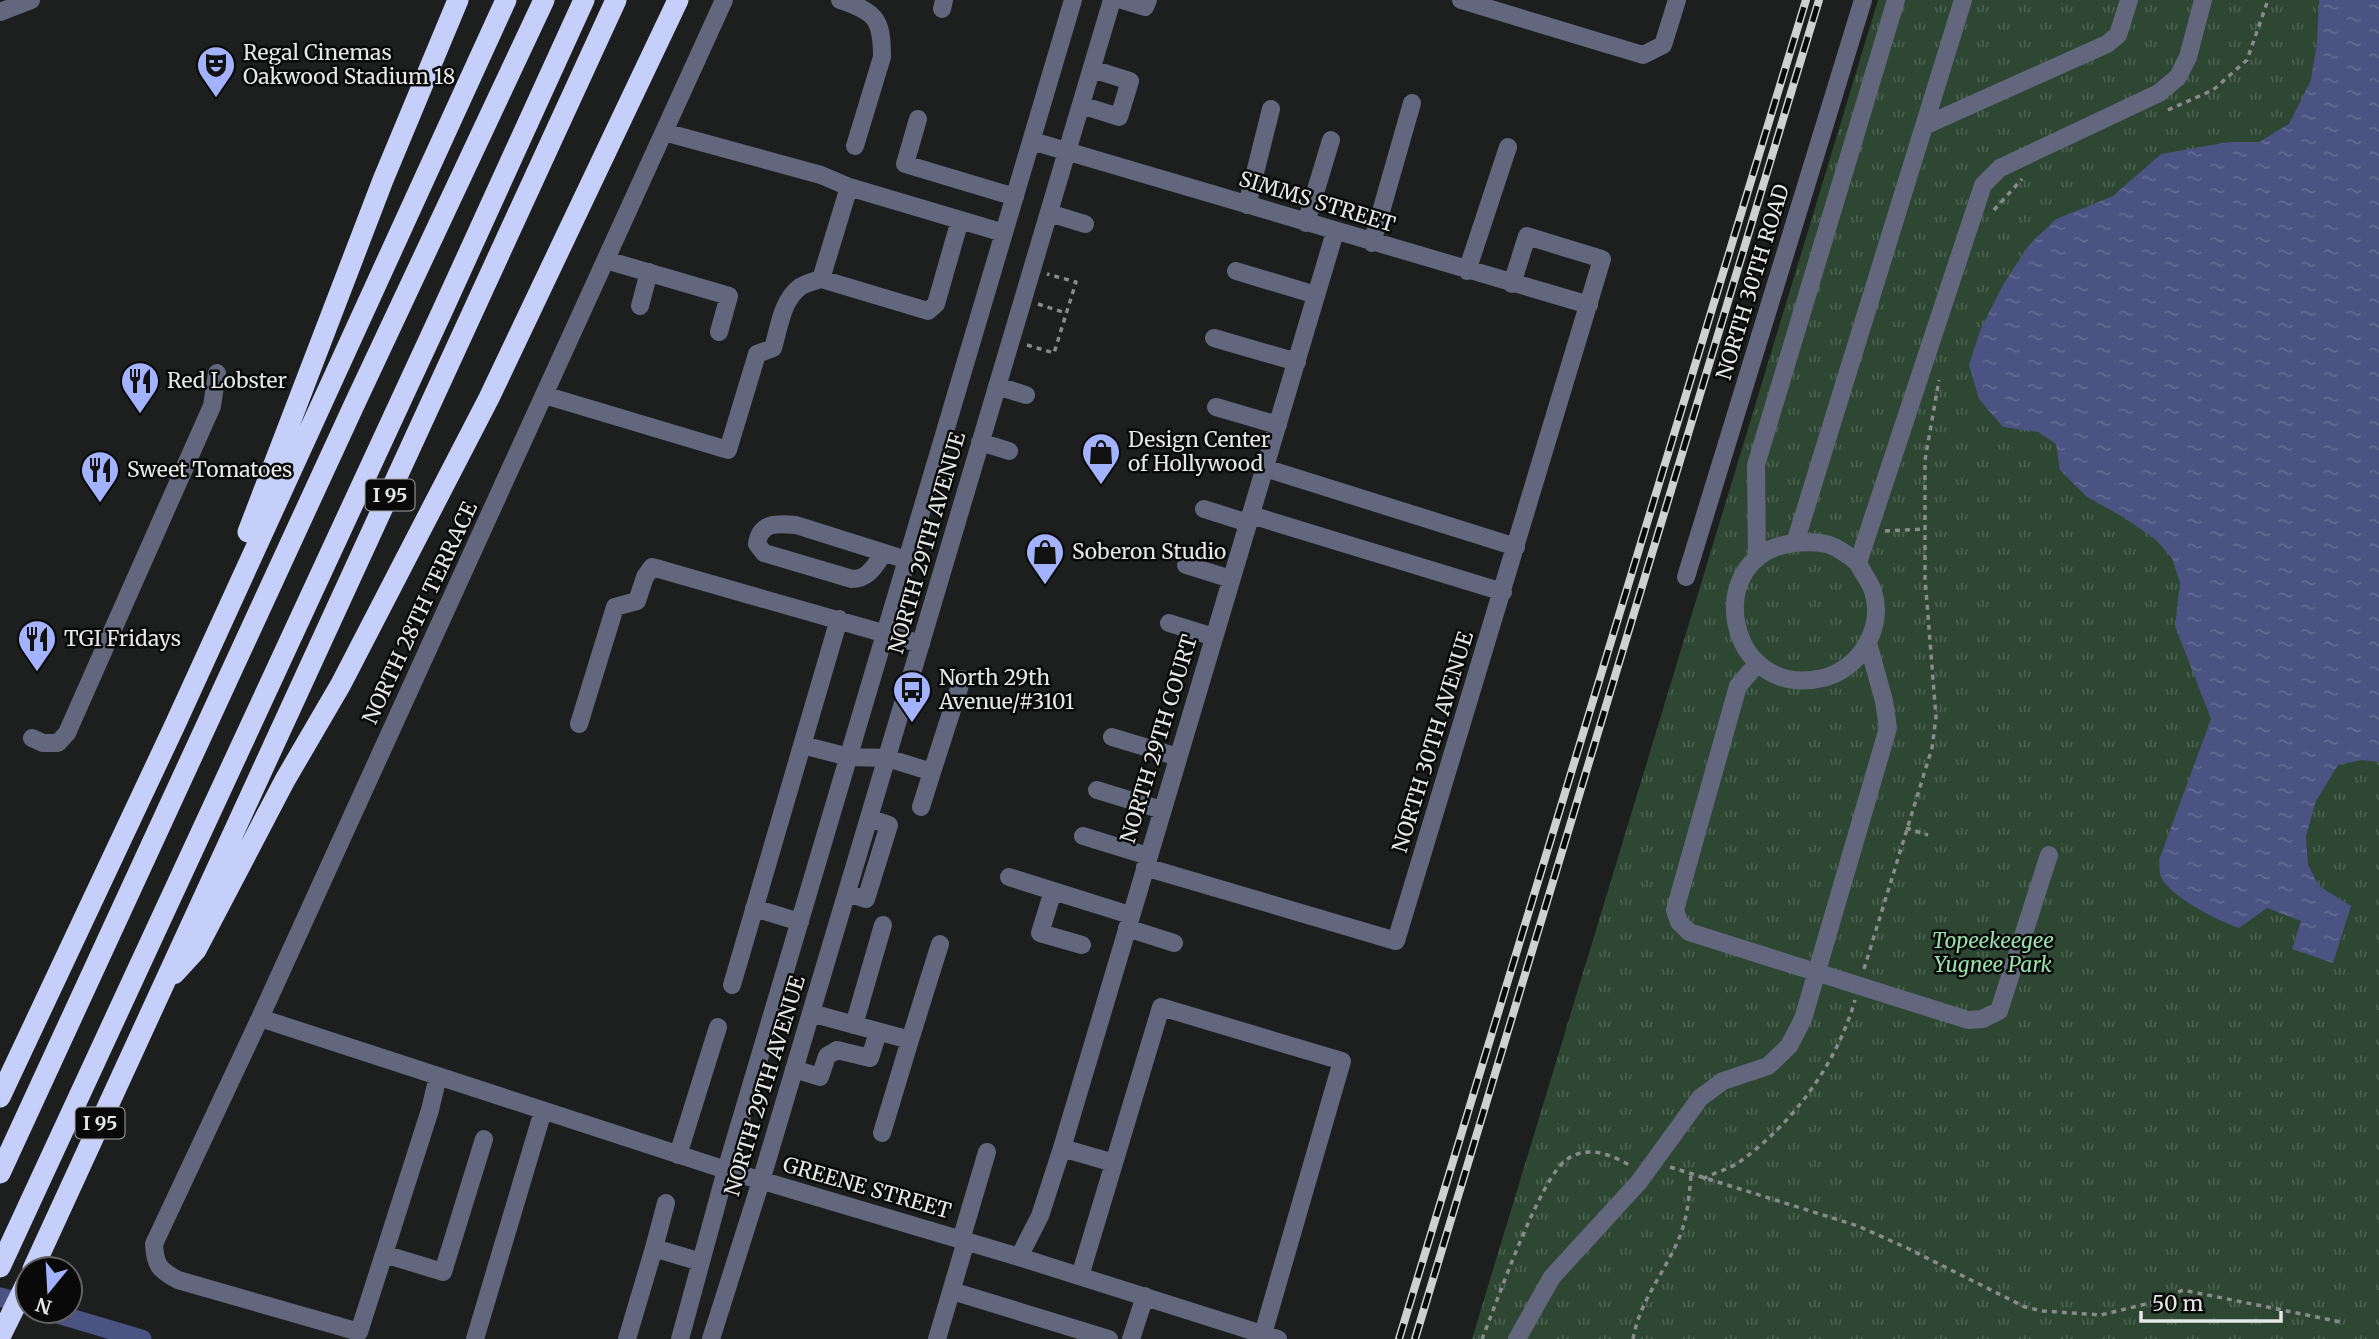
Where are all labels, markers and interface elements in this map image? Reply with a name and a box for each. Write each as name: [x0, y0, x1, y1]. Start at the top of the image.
place label: Regal Cinemas Oakwood Stadium 18: [243, 39, 455, 90]
theatre icon: Regal Cinemas Oakwood Stadium 18: [195, 44, 237, 99]
street label: SIMMS STREET: [1236, 165, 1399, 238]
street label: NORTH 30TH ROAD: [1710, 181, 1795, 383]
restaurant icon: Red Lobster: [119, 360, 161, 415]
place label: Red Lobster: [167, 367, 287, 394]
place label: Design Center of Hollywood: [1128, 426, 1270, 477]
street label: NORTH 29TH AVENUE: [882, 428, 971, 657]
shop icon: Design Center of Hollywood: [1080, 431, 1122, 486]
restaurant icon: Sweet Tomatoes: [79, 449, 121, 504]
place label: Sweet Tomatoes: [127, 456, 292, 483]
road number: I 95: [366, 480, 414, 510]
street label: NORTH 28TH TERRACE: [356, 497, 483, 728]
shop icon: Soberon Studio: [1024, 531, 1066, 586]
place label: Soberon Studio: [1072, 538, 1226, 565]
restaurant icon: TGI Fridays: [16, 618, 58, 673]
place label: TGI Fridays: [64, 625, 181, 652]
street label: NORTH 30TH AVENUE: [1386, 627, 1479, 856]
street label: NORTH 29TH COURT: [1114, 631, 1203, 846]
place label: North 29th Avenue/#3101: [938, 664, 1074, 715]
bus stop icon: North 29th Avenue/#3101: [891, 669, 933, 724]
park label: Topeekeegee Yugnee Park: [1932, 927, 2054, 978]
street label: NORTH 29TH AVENUE: [718, 972, 811, 1199]
road number: I 95: [76, 1107, 124, 1138]
street label: GREENE STREET: [780, 1151, 955, 1225]
north arrow: [14, 1255, 84, 1325]
scale bar: [2141, 1280, 2281, 1324]
text: 50 m: [2152, 1290, 2203, 1317]
text: N: [33, 1292, 55, 1320]

